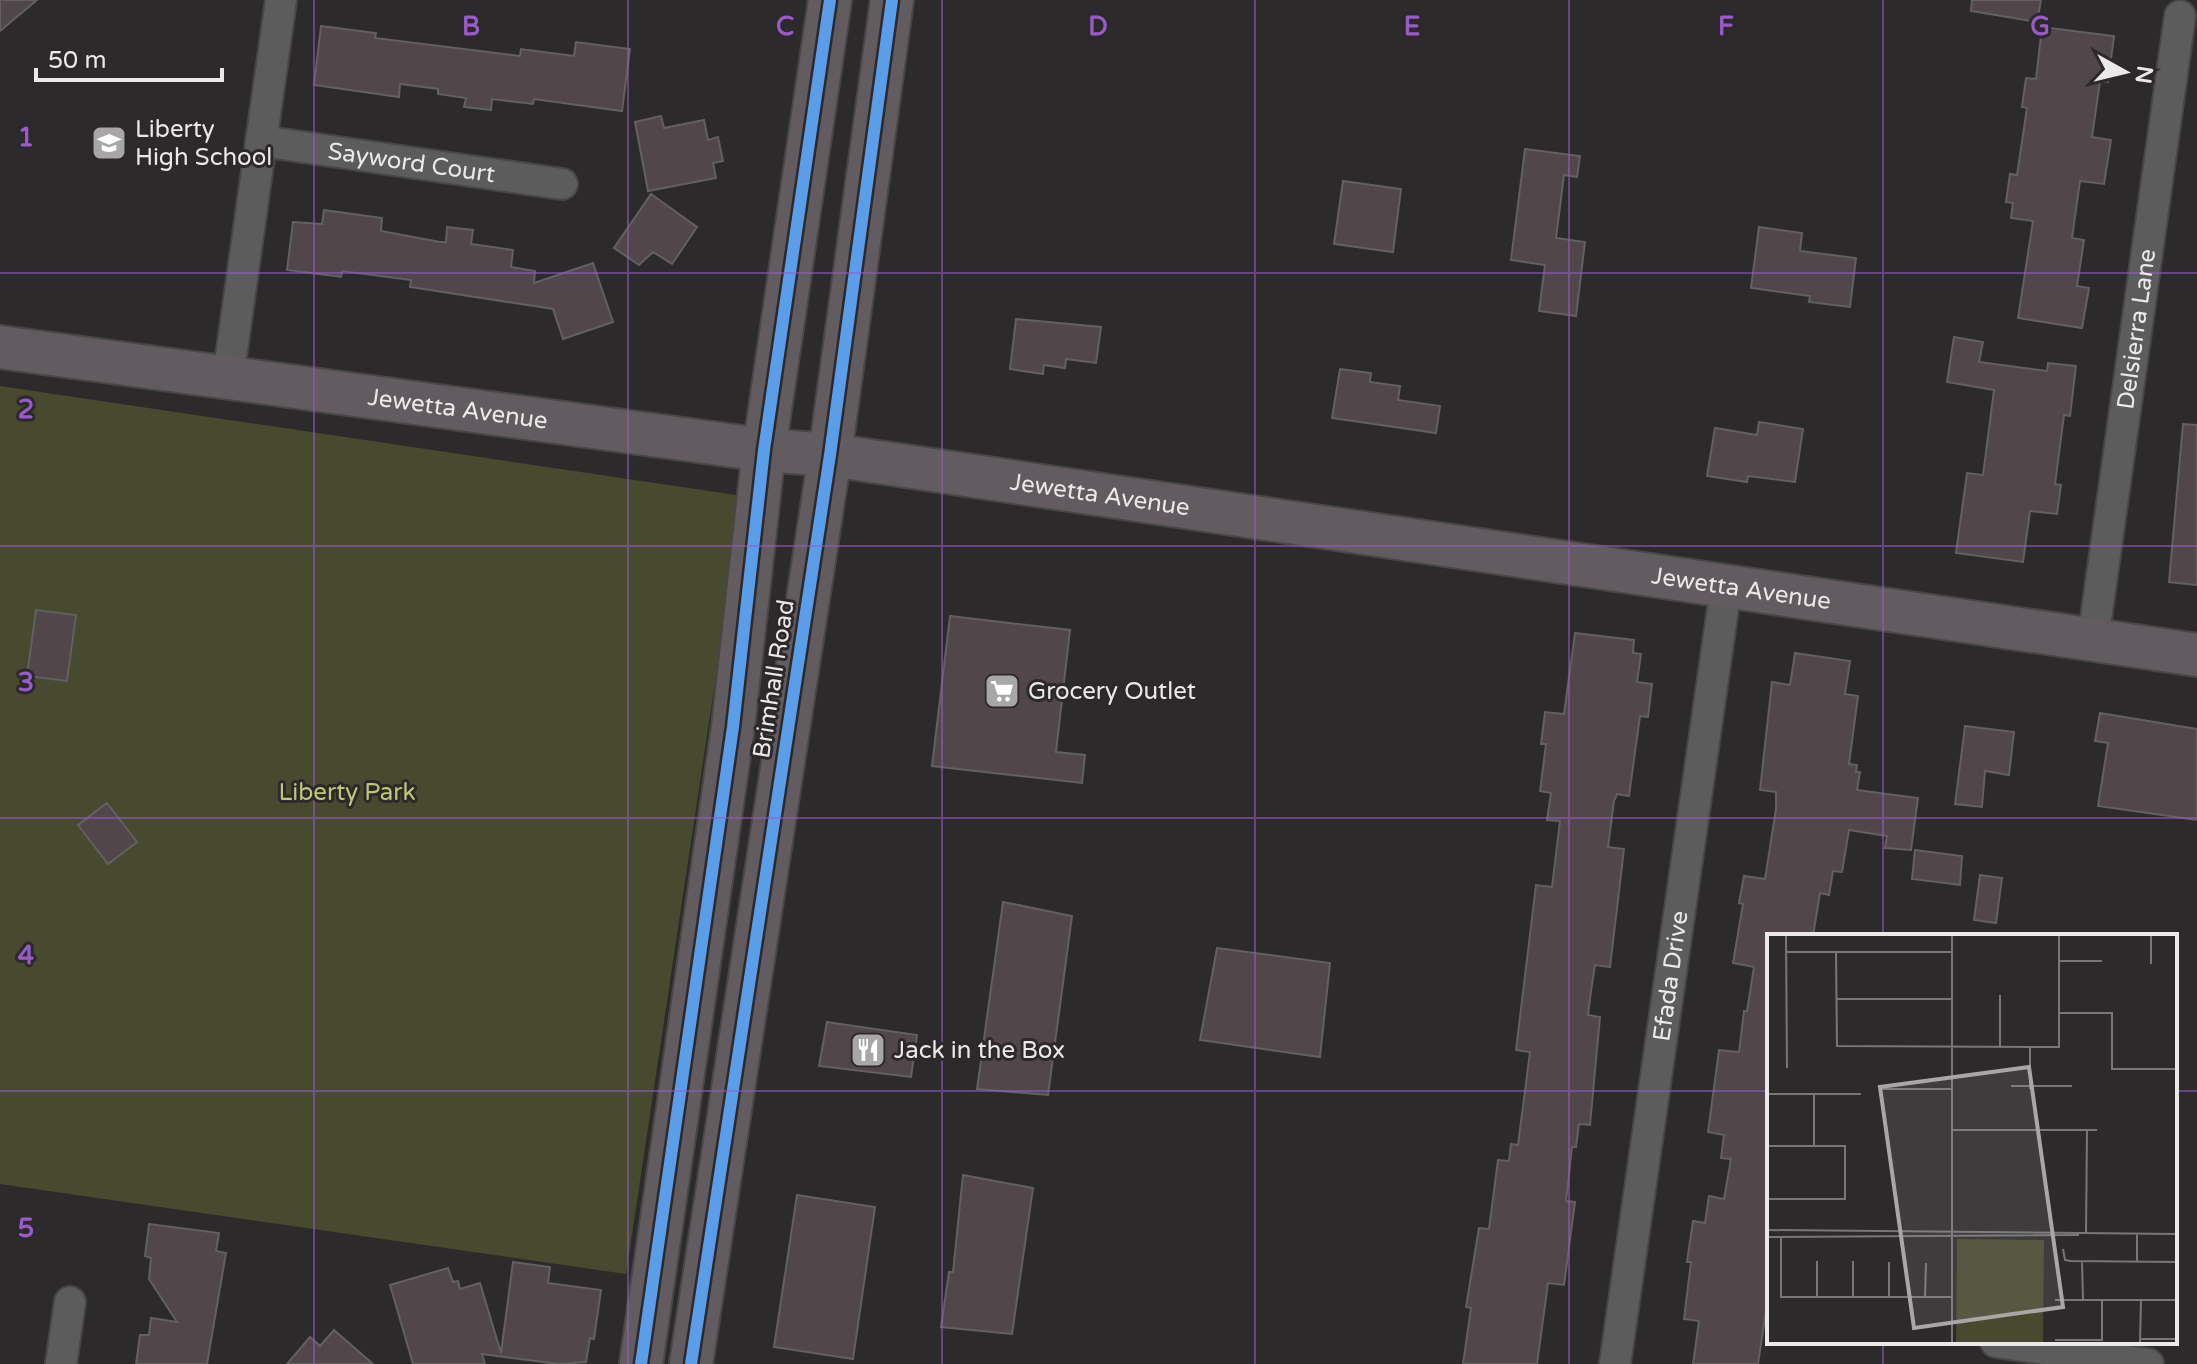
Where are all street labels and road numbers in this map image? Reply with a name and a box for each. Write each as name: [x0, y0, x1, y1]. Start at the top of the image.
street label: Sayword Court: [326, 136, 497, 189]
street label: Delsierra Lane: [2111, 247, 2162, 411]
street label: Jewetta Avenue: [366, 382, 550, 435]
street label: Jewetta Avenue: [1008, 467, 1192, 522]
street label: Jewetta Avenue: [1649, 561, 1833, 616]
street label: Brimhall Road: [747, 598, 801, 760]
street label: Efada Drive: [1647, 909, 1694, 1043]

